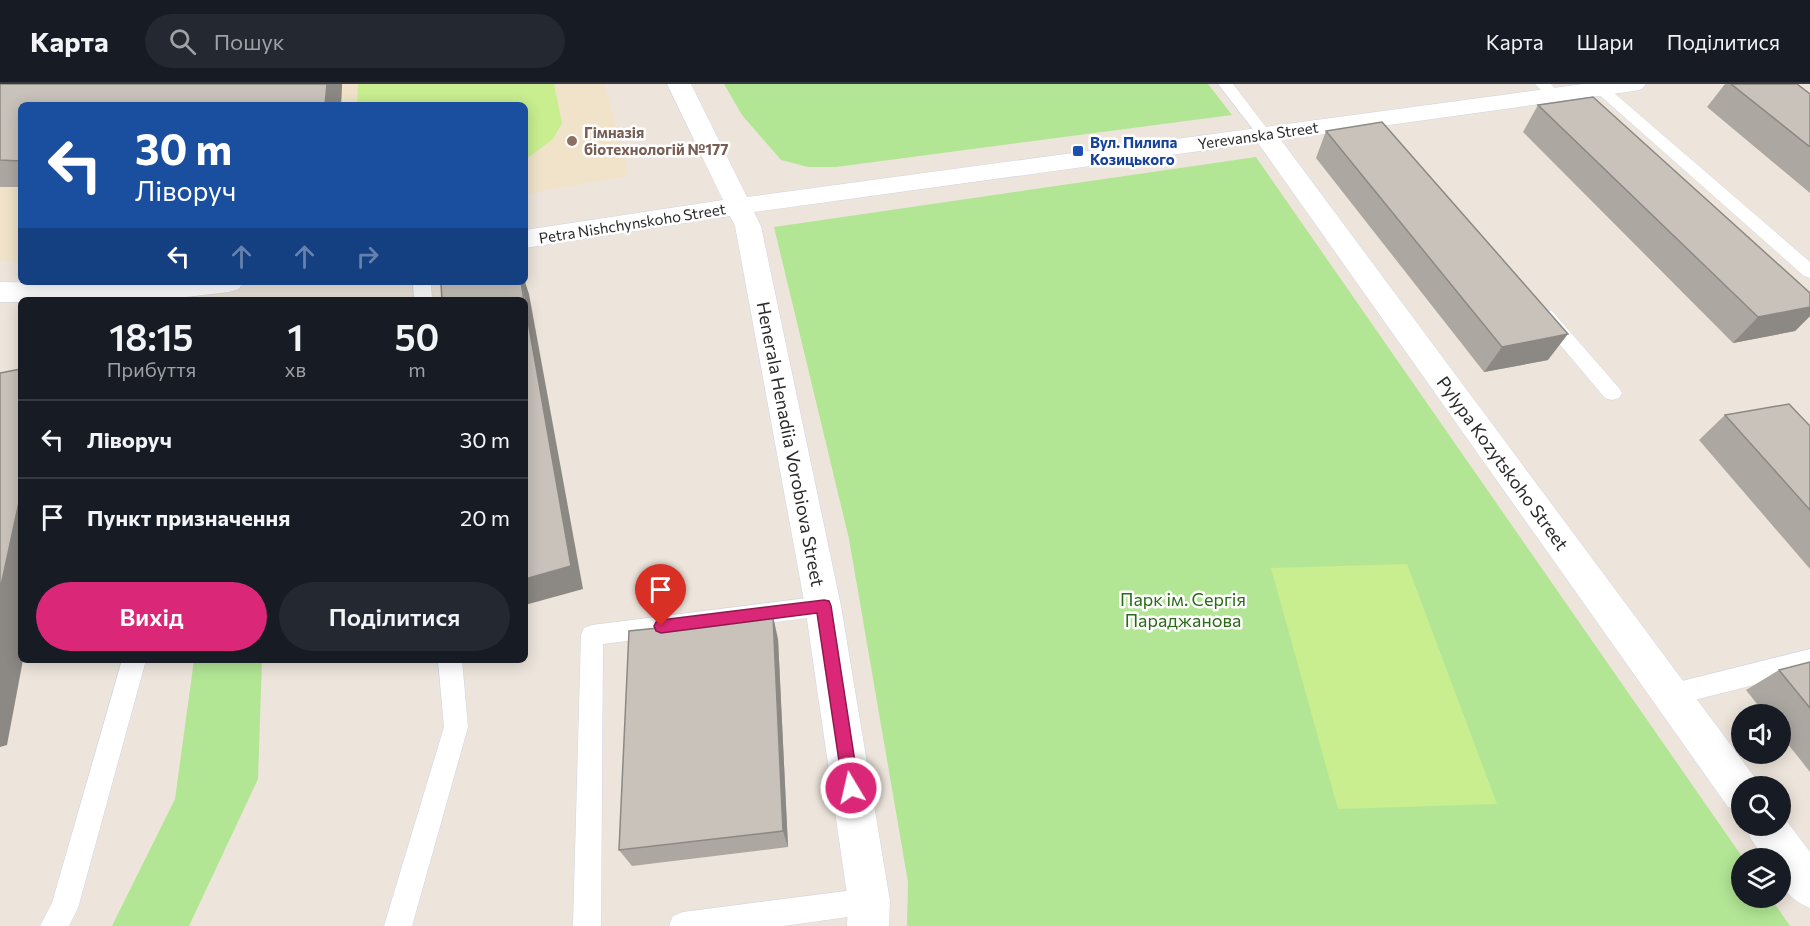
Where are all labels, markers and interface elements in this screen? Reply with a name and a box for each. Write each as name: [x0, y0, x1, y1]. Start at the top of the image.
search box: [145, 14, 565, 68]
text: Карта: [30, 24, 109, 58]
icon: search: [166, 25, 199, 58]
text: Пошук: [214, 28, 285, 55]
text: Карта: [1486, 29, 1544, 54]
text: Шари: [1577, 29, 1634, 54]
text: Поділитися: [1667, 29, 1780, 54]
street label: Yerevanska Street: [1196, 118, 1320, 152]
text: 30 m: [135, 122, 232, 174]
place label: Гімназія біотехнологій №177: [584, 123, 729, 158]
icon: left: [36, 126, 114, 204]
place label: Вул. Пилипа Козицького: [1090, 133, 1177, 168]
marker: Гімназія біотехнологій №177: [565, 134, 579, 148]
marker: Вул. Пилипа Козицького: [1071, 144, 1085, 158]
text: Ліворуч: [135, 174, 236, 207]
street label: Petra Nishchynskoho Street: [537, 199, 727, 247]
icon: left: [162, 240, 195, 273]
icon: ahead: [225, 240, 258, 273]
icon: ahead: [288, 240, 321, 273]
icon: right: [351, 240, 384, 273]
street label: Henerala Henadiia Vorobiova Street: [753, 300, 829, 588]
text: 18:15: [109, 314, 193, 358]
text: 1: [287, 314, 303, 358]
text: 50: [395, 314, 439, 358]
text: Прибуття: [107, 357, 196, 381]
text: хв: [285, 357, 306, 381]
text: m: [408, 357, 426, 381]
street label: Pylypa Kozytskoho Street: [1433, 372, 1573, 554]
icon: left: [36, 423, 69, 456]
text: Ліворуч: [87, 426, 172, 453]
text: 30 m: [460, 426, 510, 453]
icon: arrive: [36, 501, 69, 534]
text: Пункт призначення: [87, 504, 290, 531]
text: 20 m: [460, 504, 510, 531]
pin: [635, 564, 686, 626]
icon: arrive: [644, 573, 677, 606]
button: Вихід: [36, 582, 267, 651]
button: Поділитися: [279, 582, 510, 651]
park label: Парк ім. Сергія Параджанова: [1120, 588, 1246, 631]
map controls: [1731, 704, 1791, 908]
button: sound: [1731, 704, 1791, 764]
position arrow: [819, 756, 883, 820]
button: search: [1731, 776, 1791, 836]
button: layers: [1731, 848, 1791, 908]

